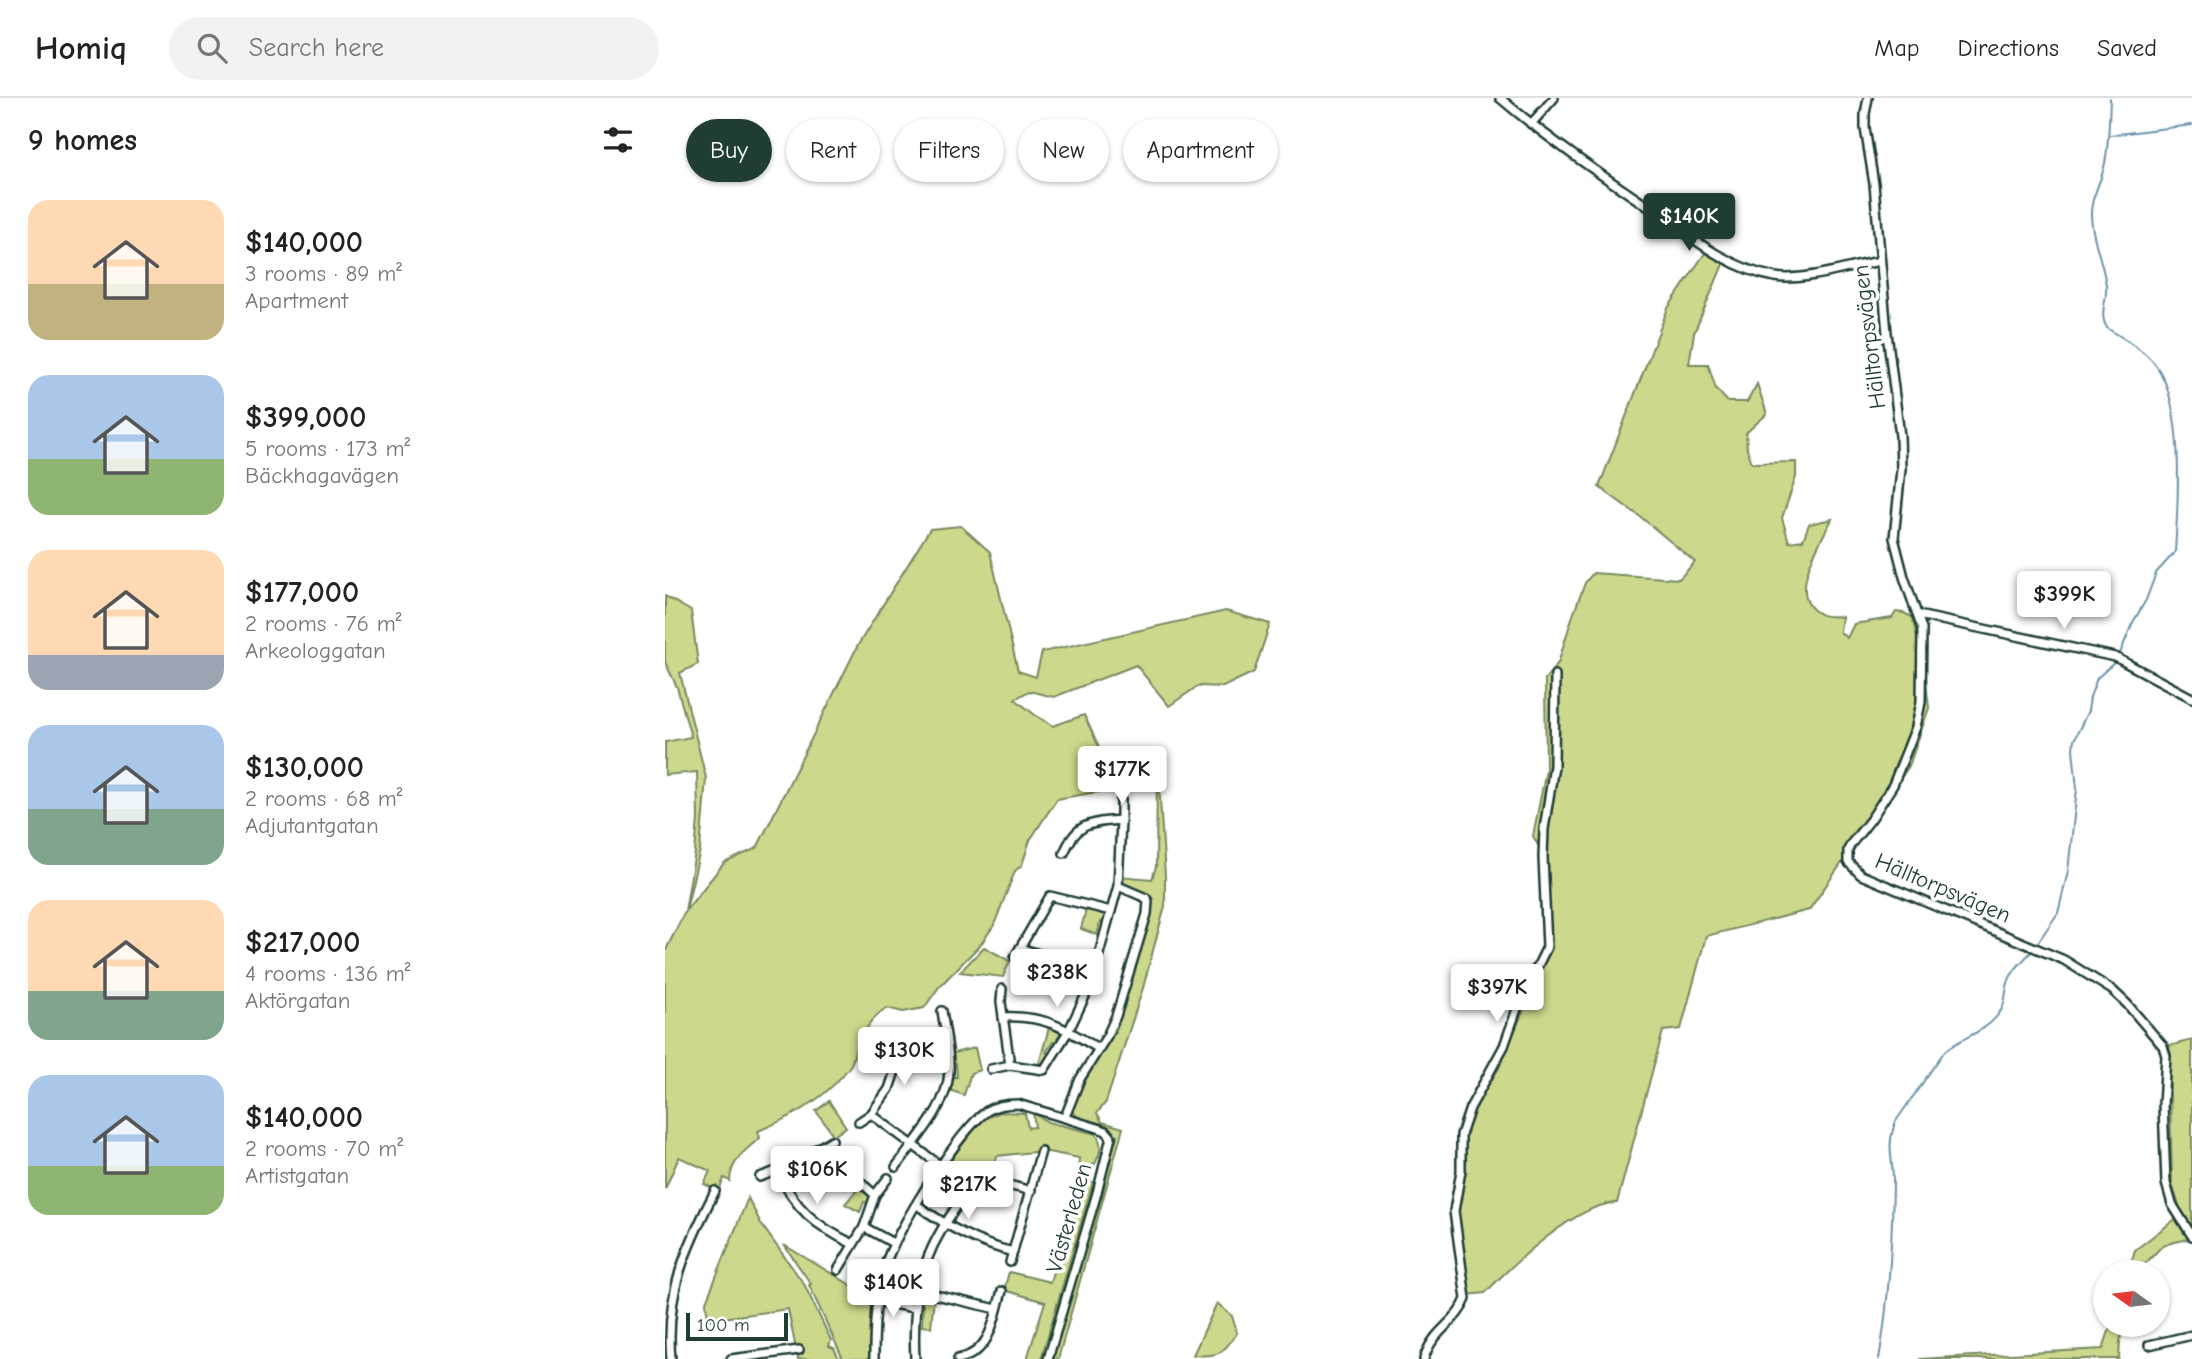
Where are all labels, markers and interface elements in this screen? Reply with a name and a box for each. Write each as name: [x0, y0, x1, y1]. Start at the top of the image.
search box: [169, 17, 659, 80]
text: Homiq: [35, 29, 127, 67]
icon: search: [193, 29, 231, 67]
text: Search here: [249, 33, 384, 63]
text: Map: [1874, 34, 1920, 62]
text: Directions: [1958, 34, 2059, 62]
text: Saved: [2097, 34, 2157, 62]
chip: Buy: [686, 119, 772, 182]
chip: Rent: [786, 119, 880, 182]
chip: Filters: [894, 119, 1004, 182]
chip: New: [1018, 119, 1109, 182]
chip: Apartment: [1123, 119, 1278, 182]
icon: filters: [599, 121, 637, 159]
text: 9 homes: [28, 123, 137, 158]
pin: $140K: [1640, 194, 1738, 253]
text: $140K: [1659, 202, 1719, 229]
text: $140,000: [245, 225, 363, 260]
icon: home: [84, 228, 168, 312]
text: 3 rooms · 89 m²: [245, 260, 402, 287]
street label: Hälltorpsvägen: [1847, 263, 1891, 411]
text: Apartment: [245, 287, 348, 314]
text: $399,000: [245, 400, 366, 435]
icon: home: [84, 403, 168, 487]
text: 5 rooms · 173 m²: [245, 435, 410, 462]
text: Bäckhagavägen: [245, 462, 399, 489]
pin: $399K: [2015, 572, 2113, 631]
text: $177,000: [245, 575, 359, 610]
icon: home: [84, 578, 168, 662]
text: $399K: [2033, 580, 2095, 607]
text: 2 rooms · 76 m²: [245, 610, 401, 637]
text: Arkeologgatan: [245, 637, 386, 664]
pin: $177K: [1073, 746, 1171, 806]
text: $130,000: [245, 750, 364, 785]
icon: home: [84, 753, 168, 837]
text: $177K: [1094, 755, 1150, 782]
text: 2 rooms · 68 m²: [245, 785, 403, 812]
text: Adjutantgatan: [245, 812, 379, 839]
street label: Hälltorpsvägen: [1871, 847, 2015, 929]
text: $217,000: [245, 925, 361, 960]
icon: home: [84, 928, 168, 1012]
pin: $238K: [1008, 950, 1106, 1009]
text: $238K: [1026, 958, 1088, 985]
text: 4 rooms · 136 m²: [245, 960, 411, 987]
pin: $397K: [1448, 964, 1546, 1024]
text: $397K: [1467, 973, 1527, 1000]
text: Aktörgatan: [245, 987, 351, 1014]
pin: $130K: [855, 1028, 953, 1087]
text: $130K: [874, 1036, 934, 1063]
text: $140,000: [245, 1100, 363, 1135]
icon: home: [84, 1103, 168, 1187]
text: 2 rooms · 70 m²: [245, 1135, 403, 1162]
pin: $106K: [768, 1146, 866, 1206]
text: $106K: [786, 1155, 848, 1182]
street label: Västerleden: [1040, 1160, 1098, 1276]
text: Artistgatan: [245, 1162, 349, 1189]
pin: $217K: [919, 1162, 1017, 1221]
text: $217K: [939, 1170, 997, 1197]
pin: $140K: [844, 1260, 942, 1319]
north arrow: [2093, 1260, 2170, 1337]
map controls: [2093, 1260, 2170, 1337]
text: $140K: [863, 1268, 923, 1295]
scale bar: [686, 1310, 787, 1342]
text: 100 m: [697, 1314, 750, 1336]

